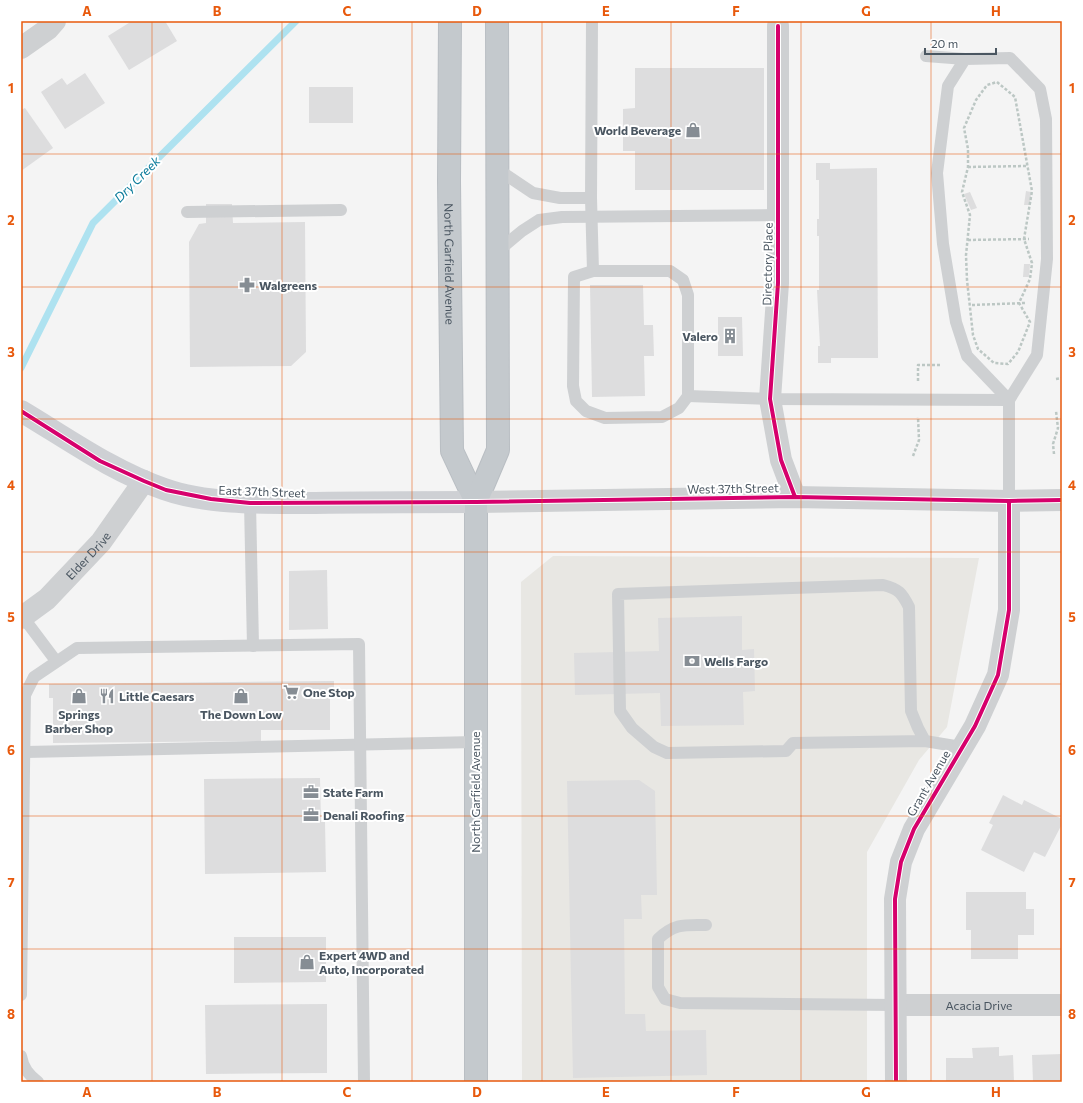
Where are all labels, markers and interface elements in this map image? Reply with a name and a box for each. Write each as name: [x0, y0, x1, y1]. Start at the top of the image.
text: A: [82, 3, 92, 19]
text: B: [213, 3, 222, 19]
text: C: [343, 3, 352, 19]
text: D: [472, 3, 482, 19]
text: E: [602, 3, 610, 19]
text: F: [732, 3, 740, 19]
text: G: [861, 3, 871, 19]
text: H: [991, 3, 1001, 19]
scale bar: [925, 30, 996, 56]
text: 20 m: [931, 36, 958, 50]
text: 1: [8, 80, 14, 96]
text: 1: [1069, 80, 1075, 96]
shop icon: World Beverage: [684, 121, 702, 139]
place label: World Beverage: [594, 123, 681, 137]
water label: Dry Creek: [111, 152, 164, 205]
street label: North Garfield Avenue: [442, 203, 458, 325]
text: 2: [7, 212, 15, 228]
text: 2: [1068, 212, 1076, 228]
street label: Directory Place: [759, 222, 775, 306]
pharmacy icon: Walgreens: [238, 276, 256, 294]
place label: Walgreens: [259, 278, 317, 292]
building icon: Valero: [721, 327, 739, 345]
place label: Valero: [682, 329, 718, 343]
text: 3: [7, 344, 15, 360]
text: 3: [1068, 344, 1076, 360]
text: 4: [7, 477, 15, 493]
text: 4: [1068, 477, 1076, 493]
street label: West 37th Street: [687, 480, 779, 496]
street label: East 37th Street: [218, 482, 306, 500]
street label: Elder Drive: [63, 529, 113, 582]
text: 5: [7, 609, 15, 625]
text: 5: [1068, 609, 1076, 625]
bank icon: Wells Fargo: [683, 652, 701, 670]
place label: Wells Fargo: [704, 654, 768, 668]
supermarket icon: One Stop: [282, 683, 300, 701]
place label: One Stop: [303, 685, 355, 699]
shop icon: Springs Barber Shop: [70, 687, 88, 705]
restaurant icon: Little Caesars: [98, 687, 116, 705]
shop icon: The Down Low: [232, 687, 250, 705]
place label: Little Caesars: [119, 689, 195, 703]
place label: Springs Barber Shop: [45, 707, 113, 735]
place label: The Down Low: [200, 707, 282, 721]
street label: North Garfield Avenue: [468, 731, 482, 853]
text: 6: [7, 742, 15, 758]
text: 6: [1068, 742, 1076, 758]
street label: Grant Avenue: [903, 748, 953, 818]
office icon: State Farm: [302, 783, 320, 801]
place label: State Farm: [323, 785, 384, 799]
office icon: Denali Roofing: [302, 806, 320, 824]
place label: Denali Roofing: [323, 808, 405, 822]
text: 7: [7, 874, 15, 890]
text: 7: [1068, 874, 1076, 890]
place label: Expert 4WD and Auto, Incorporated: [319, 948, 424, 976]
shop icon: Expert 4WD and Auto, Incorporated: [298, 953, 316, 971]
street label: Acacia Drive: [946, 998, 1012, 1012]
text: 8: [7, 1006, 15, 1022]
text: 8: [1068, 1006, 1076, 1022]
text: A: [82, 1084, 92, 1100]
text: B: [213, 1084, 222, 1100]
text: C: [343, 1084, 352, 1100]
text: D: [472, 1084, 482, 1100]
text: E: [602, 1084, 610, 1100]
text: F: [732, 1084, 740, 1100]
text: G: [861, 1084, 871, 1100]
text: H: [991, 1084, 1001, 1100]

